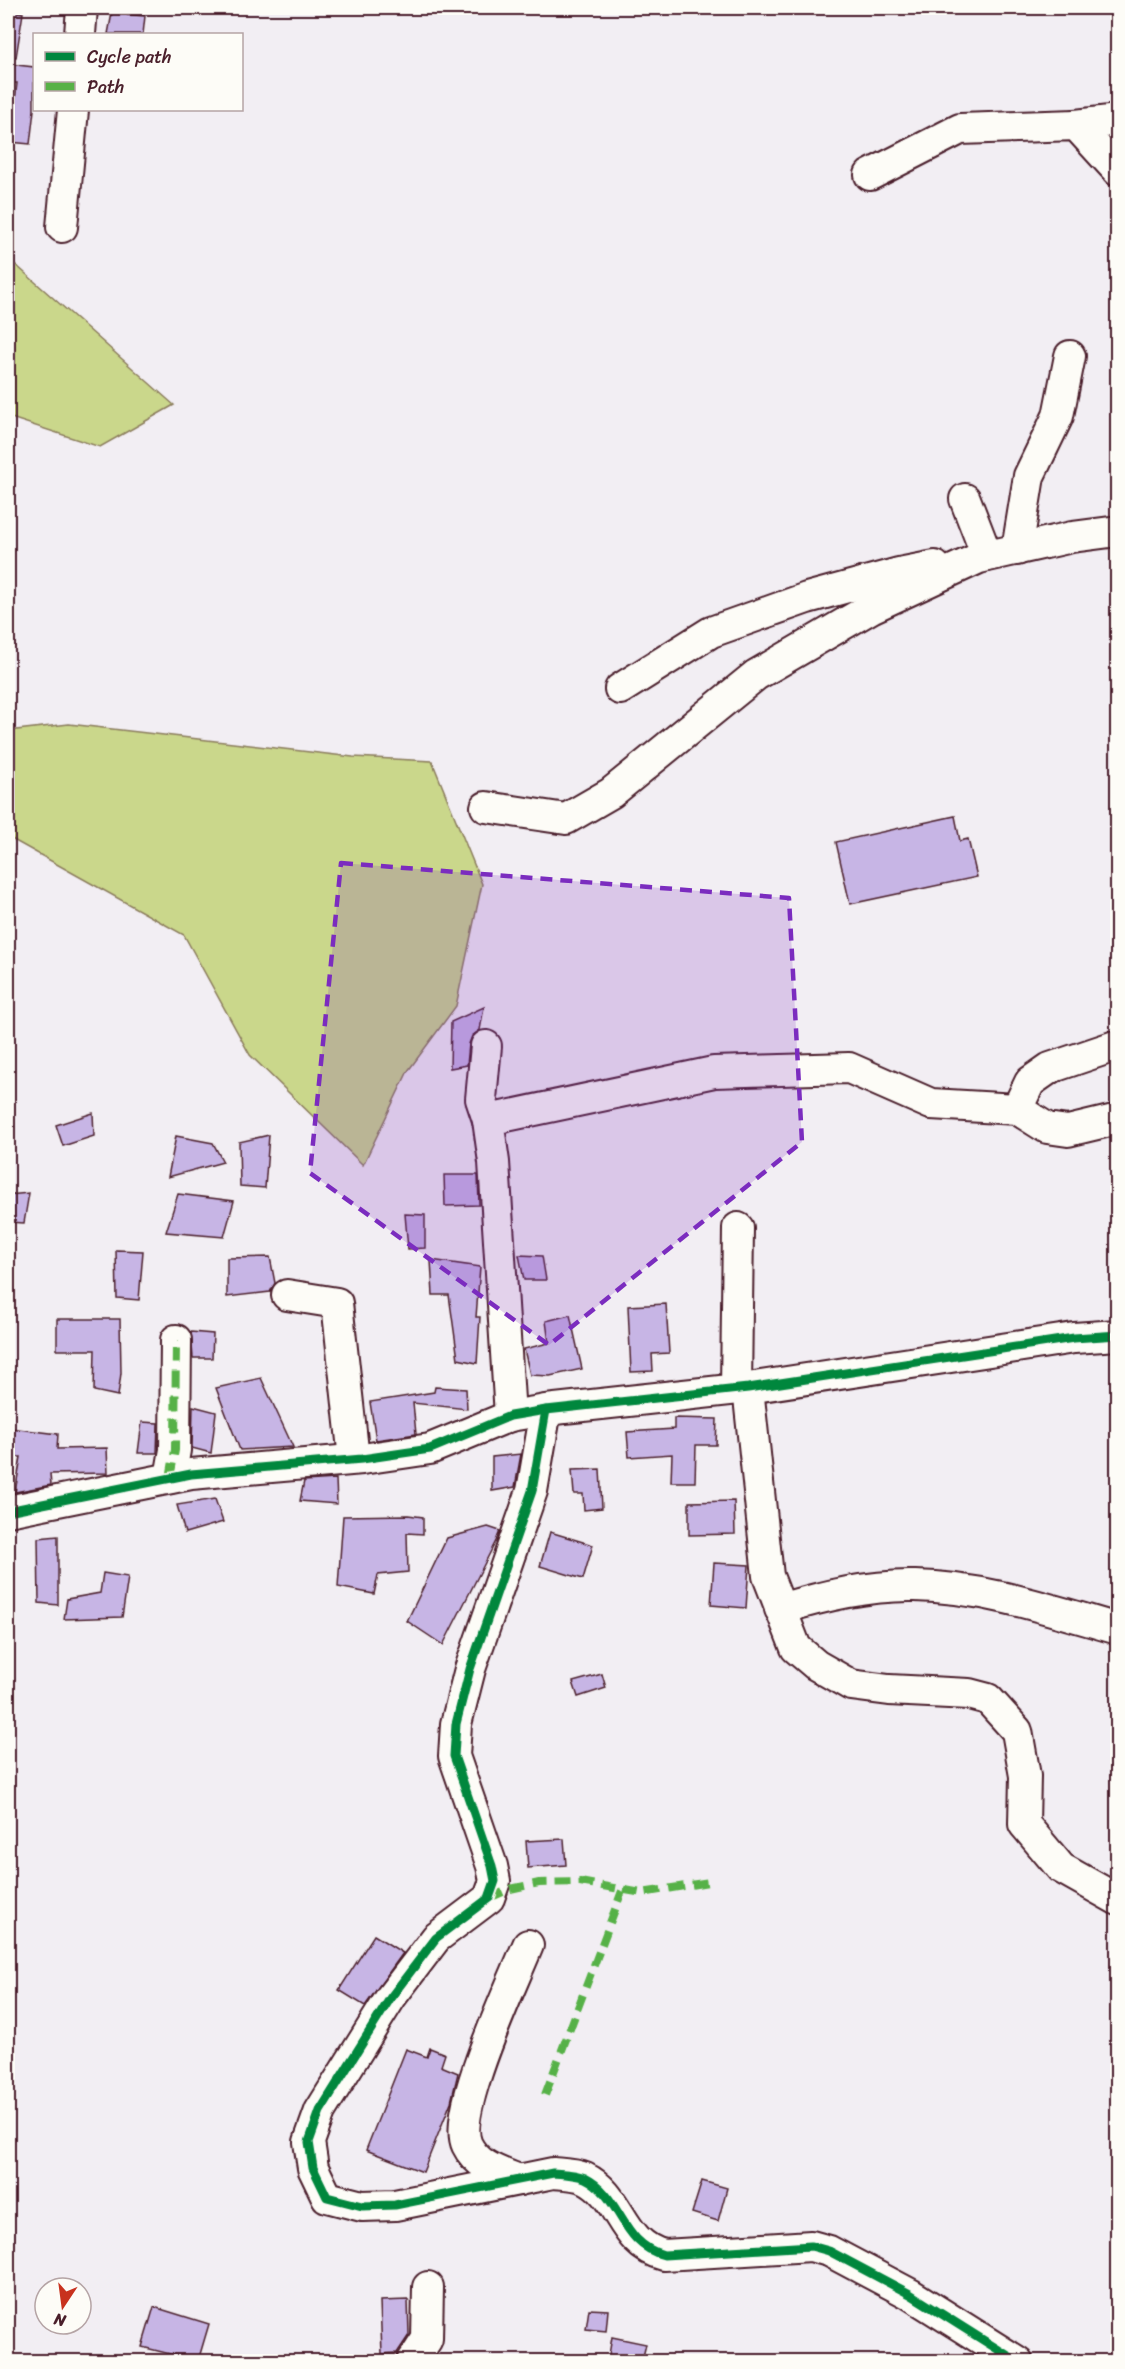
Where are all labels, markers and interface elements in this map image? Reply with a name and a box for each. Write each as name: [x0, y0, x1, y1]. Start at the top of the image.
legend: [33, 33, 243, 111]
text: Cycle path: [87, 41, 171, 73]
text: Path: [87, 71, 124, 103]
north arrow: [33, 2276, 93, 2336]
text: N: [50, 2305, 69, 2336]

